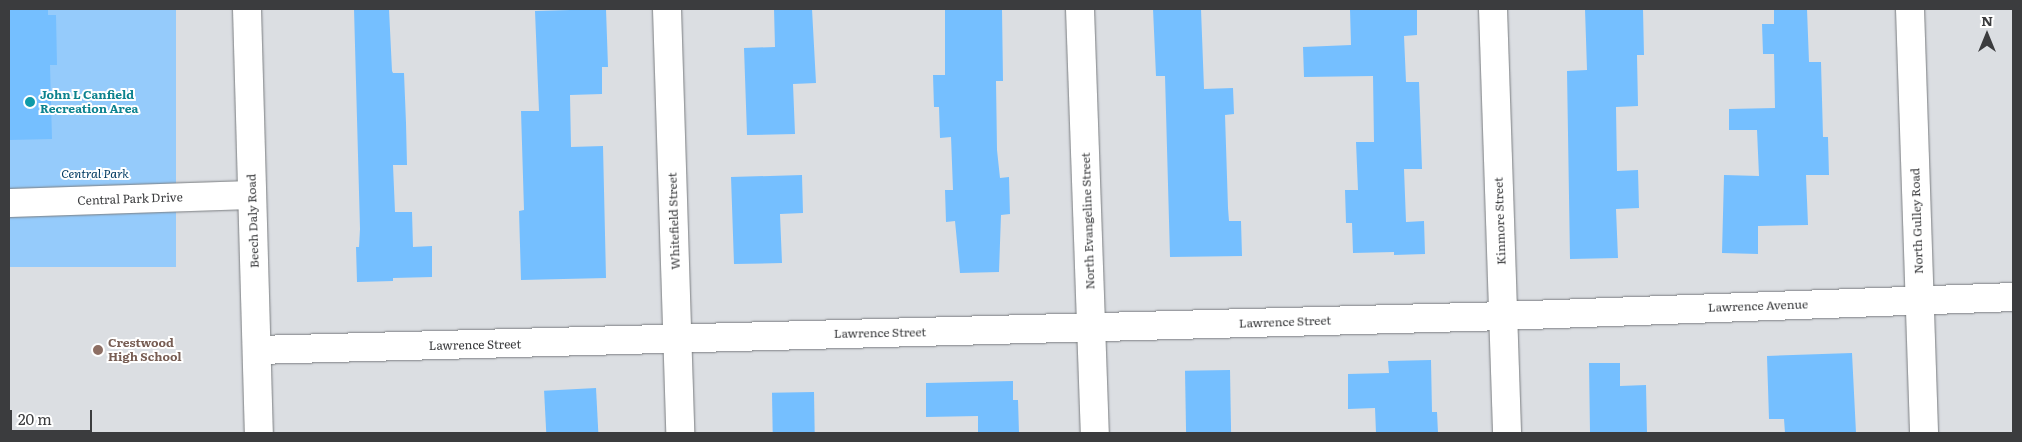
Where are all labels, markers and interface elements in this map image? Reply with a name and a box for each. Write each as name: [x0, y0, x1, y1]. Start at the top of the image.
north arrow: [1962, 10, 2012, 60]
text: N: [1981, 10, 1993, 30]
place label: John L Canfield Recreation Area: [40, 88, 138, 116]
marker: John L Canfield Recreation Area: [24, 96, 36, 108]
street label: North Evangeline Street: [1078, 152, 1098, 290]
park label: Central Park: [61, 167, 129, 181]
street label: North Gulley Road: [1908, 168, 1926, 274]
street label: Whitefield Street: [665, 172, 683, 270]
street label: Beech Daly Road: [244, 174, 262, 268]
street label: Kinmore Street: [1491, 177, 1509, 265]
street label: Central Park Drive: [77, 190, 183, 208]
street label: Lawrence Avenue: [1708, 297, 1808, 315]
street label: Lawrence Street: [1239, 313, 1331, 331]
street label: Lawrence Street: [834, 325, 926, 341]
place label: Crestwood High School: [108, 336, 182, 364]
street label: Lawrence Street: [429, 337, 521, 353]
marker: Crestwood High School: [92, 344, 104, 356]
scale bar: [12, 400, 95, 432]
text: 20 m: [18, 407, 52, 430]

